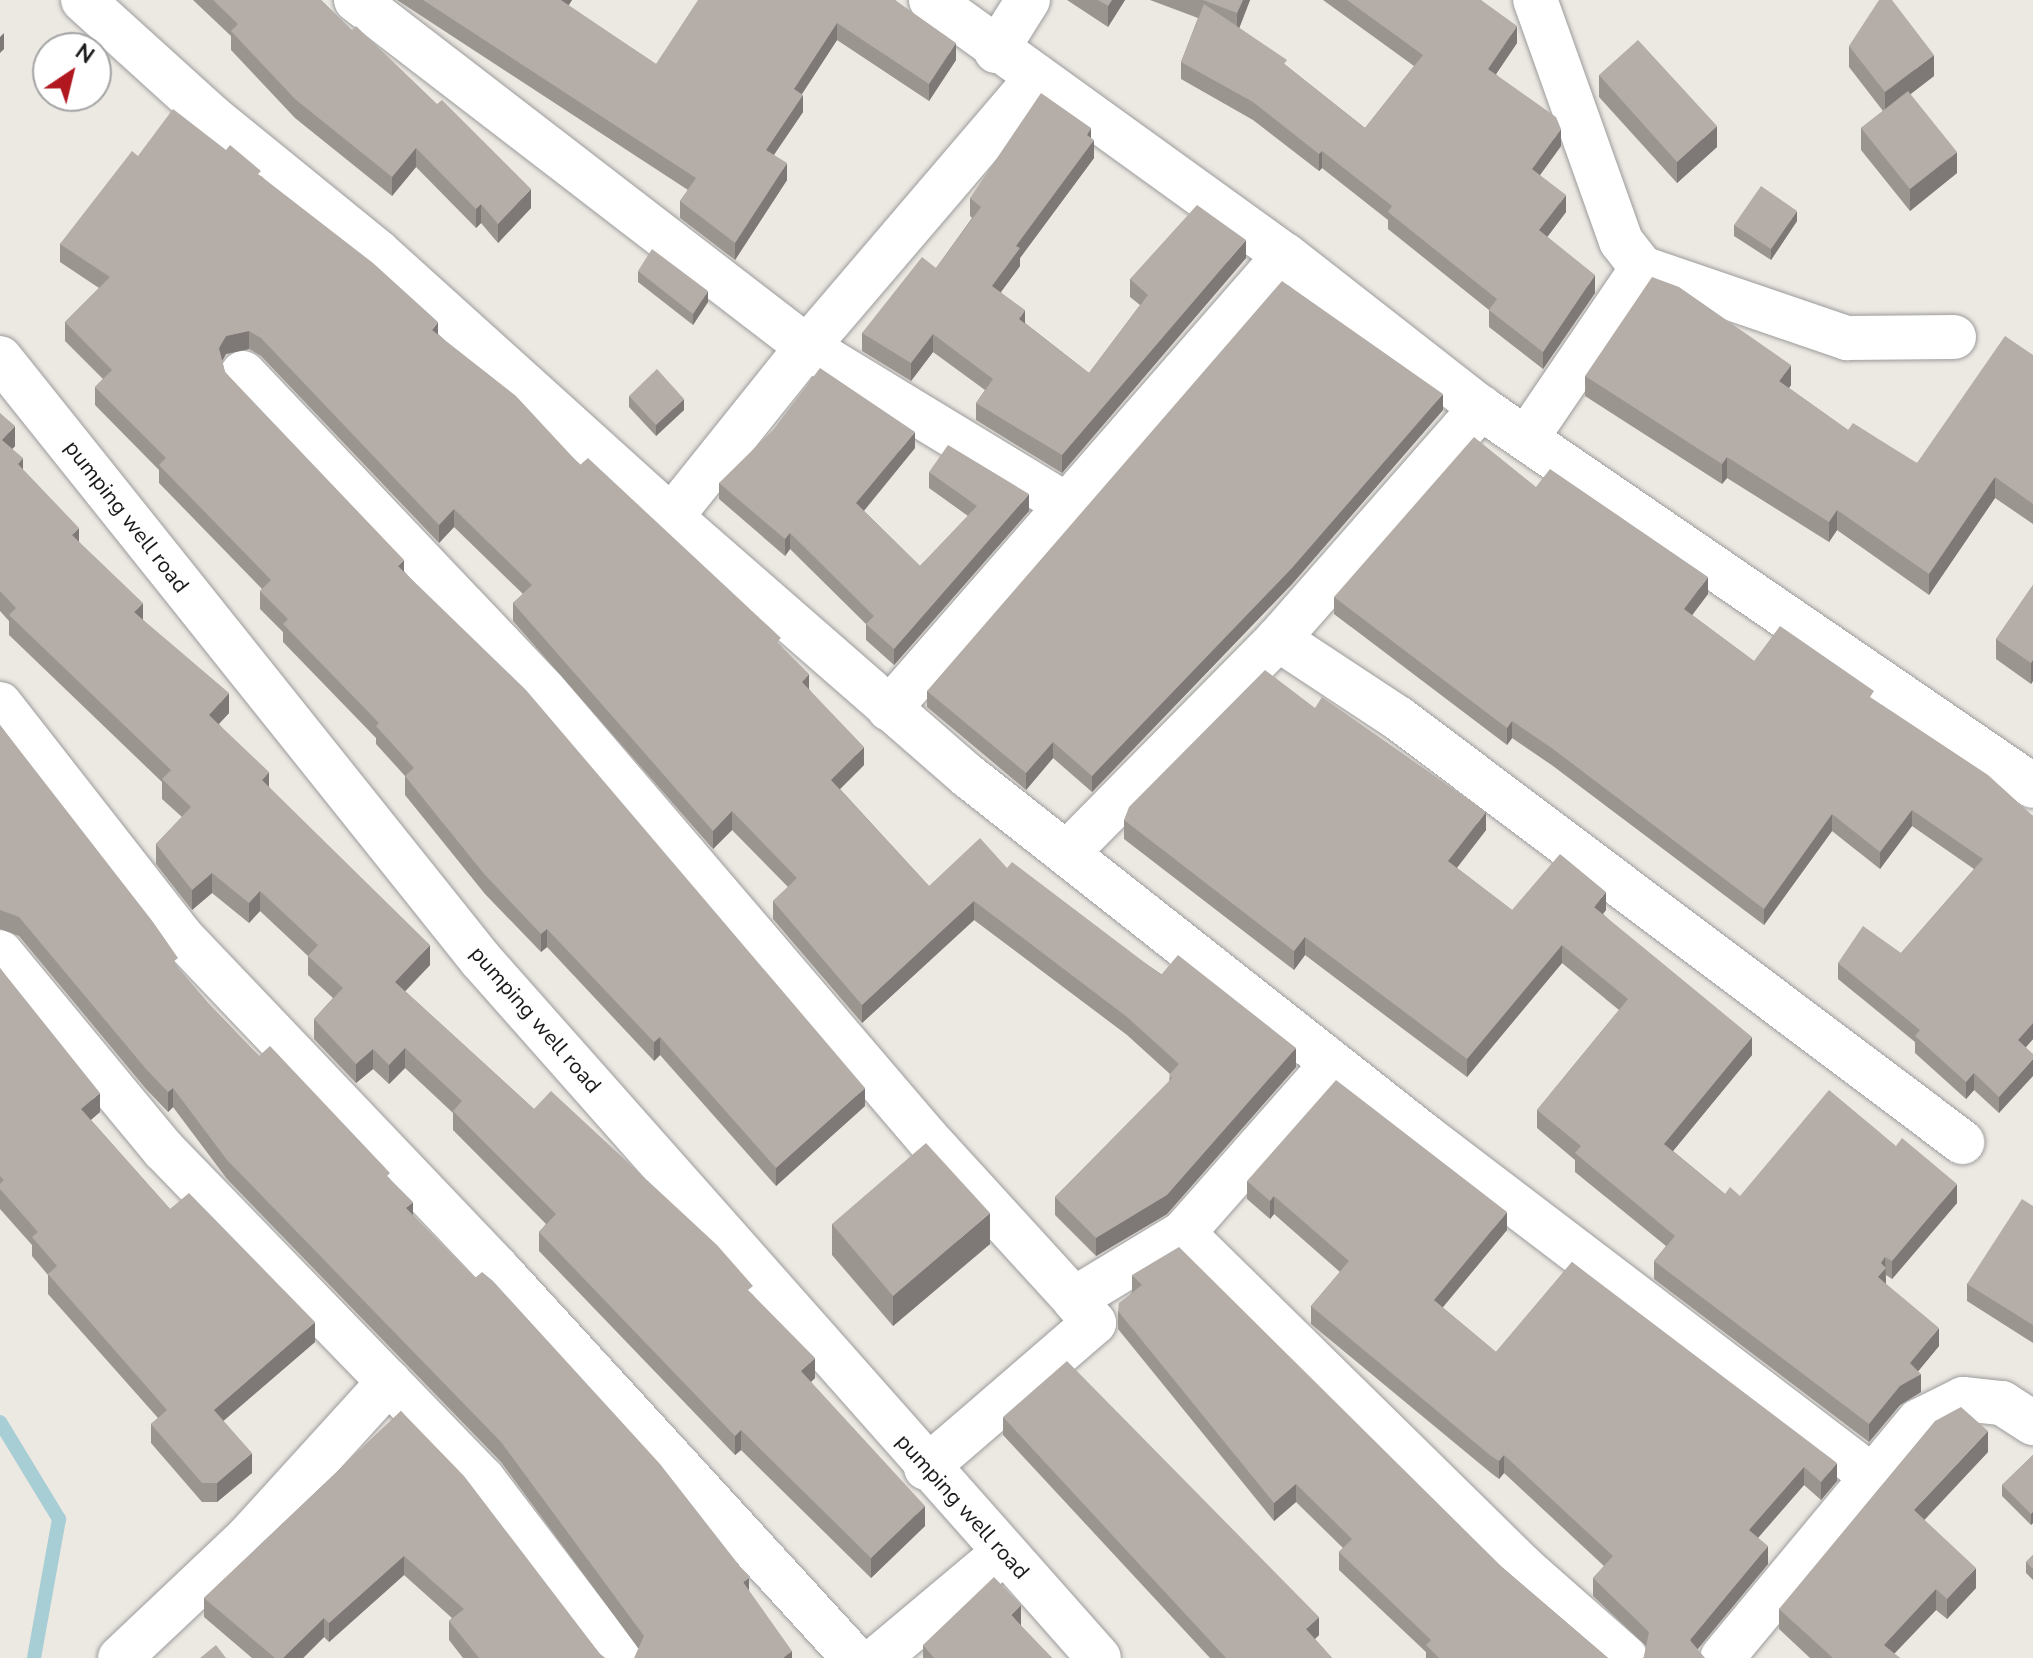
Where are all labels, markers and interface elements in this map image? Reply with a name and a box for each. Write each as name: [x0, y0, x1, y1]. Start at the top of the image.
north arrow: [32, 32, 112, 112]
text: N: [69, 37, 100, 71]
street label: pumping well road: [58, 436, 194, 598]
street label: pumping well road: [464, 941, 606, 1099]
street label: pumping well road: [890, 1429, 1034, 1585]

